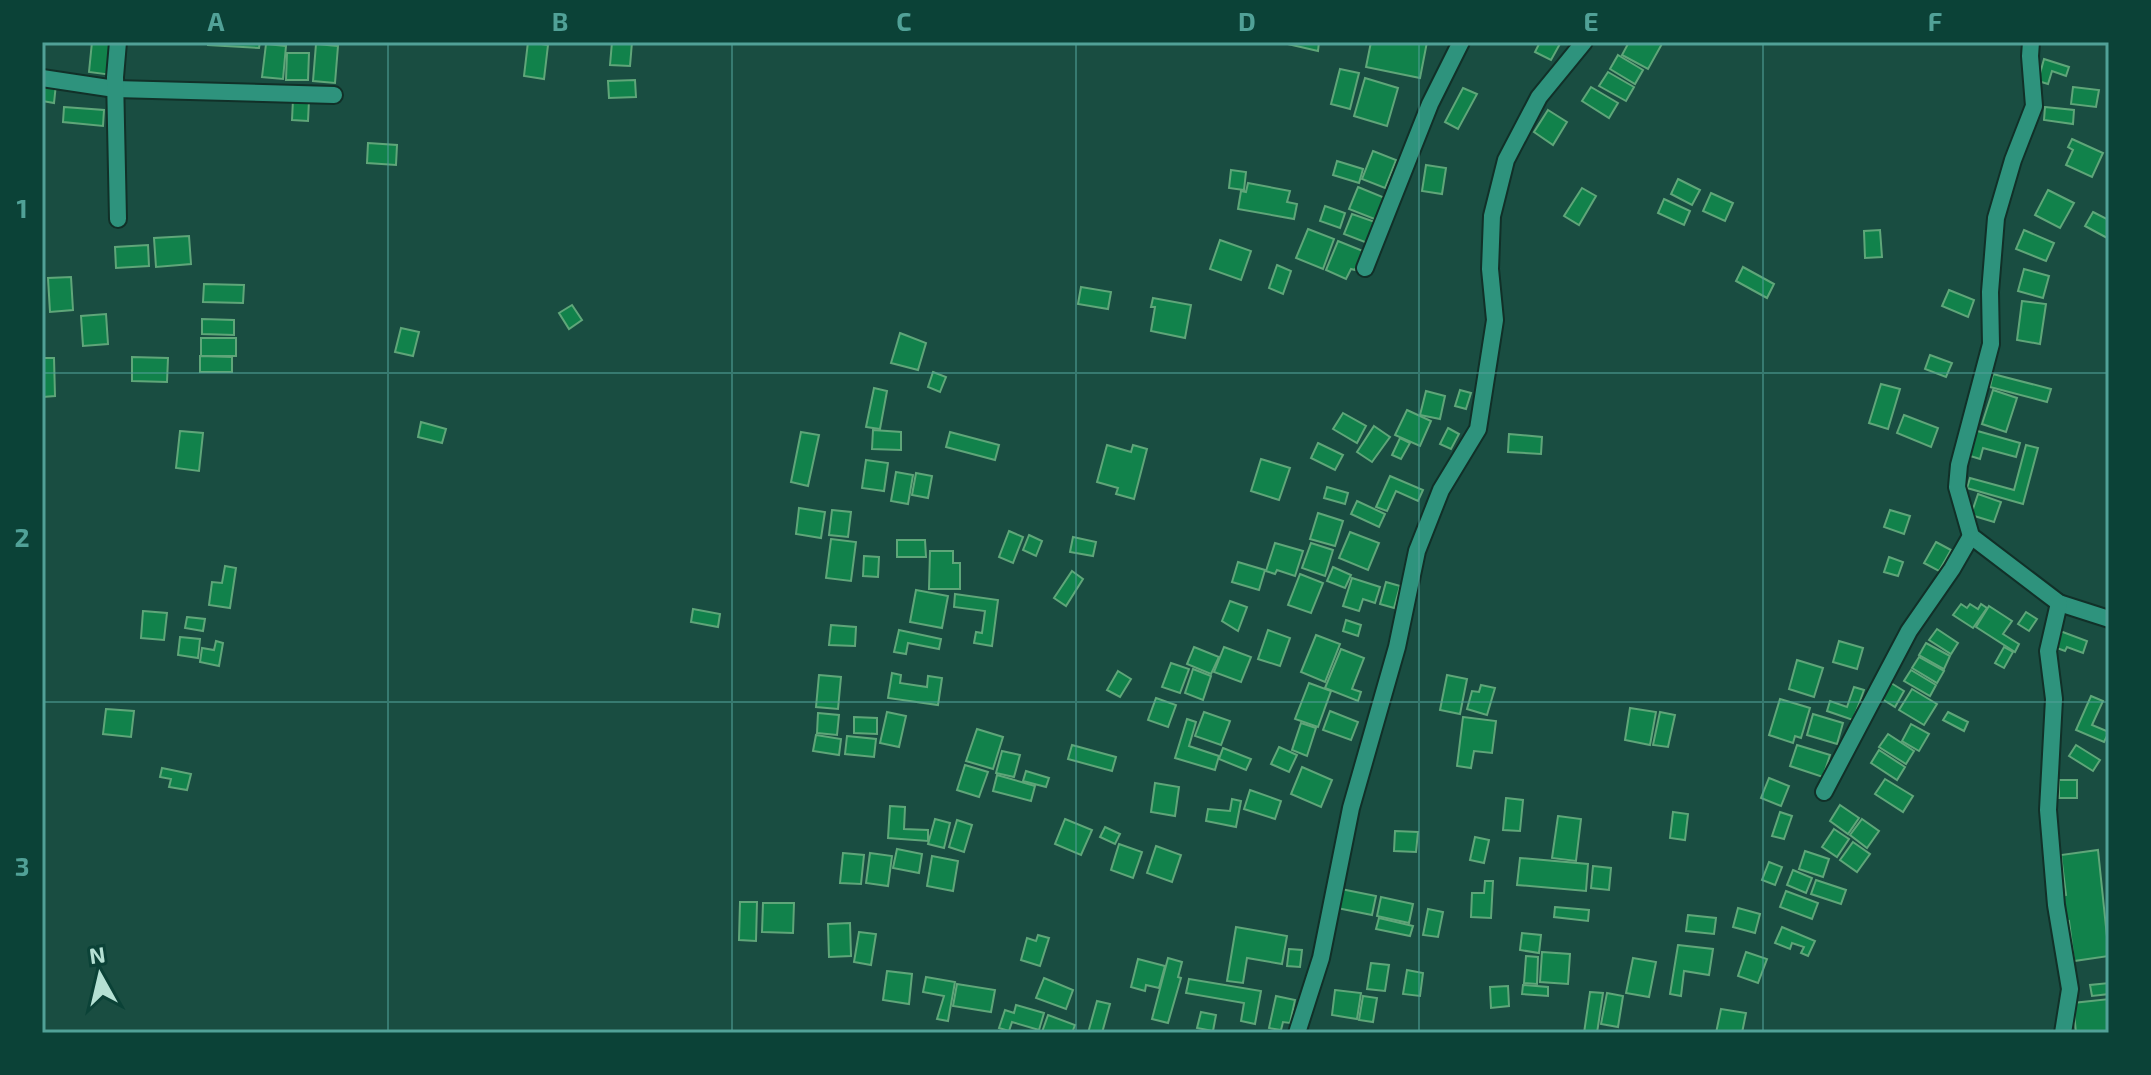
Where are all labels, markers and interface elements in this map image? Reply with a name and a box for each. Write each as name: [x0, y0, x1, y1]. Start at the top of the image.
text: A: [208, 5, 225, 36]
text: B: [552, 5, 568, 36]
text: C: [896, 5, 912, 36]
text: D: [1238, 5, 1256, 36]
text: E: [1583, 5, 1599, 36]
text: F: [1928, 5, 1942, 36]
text: 1: [16, 192, 28, 223]
text: 2: [14, 521, 30, 552]
text: 3: [15, 850, 29, 881]
north arrow: [60, 935, 140, 1015]
text: N: [87, 940, 107, 968]

